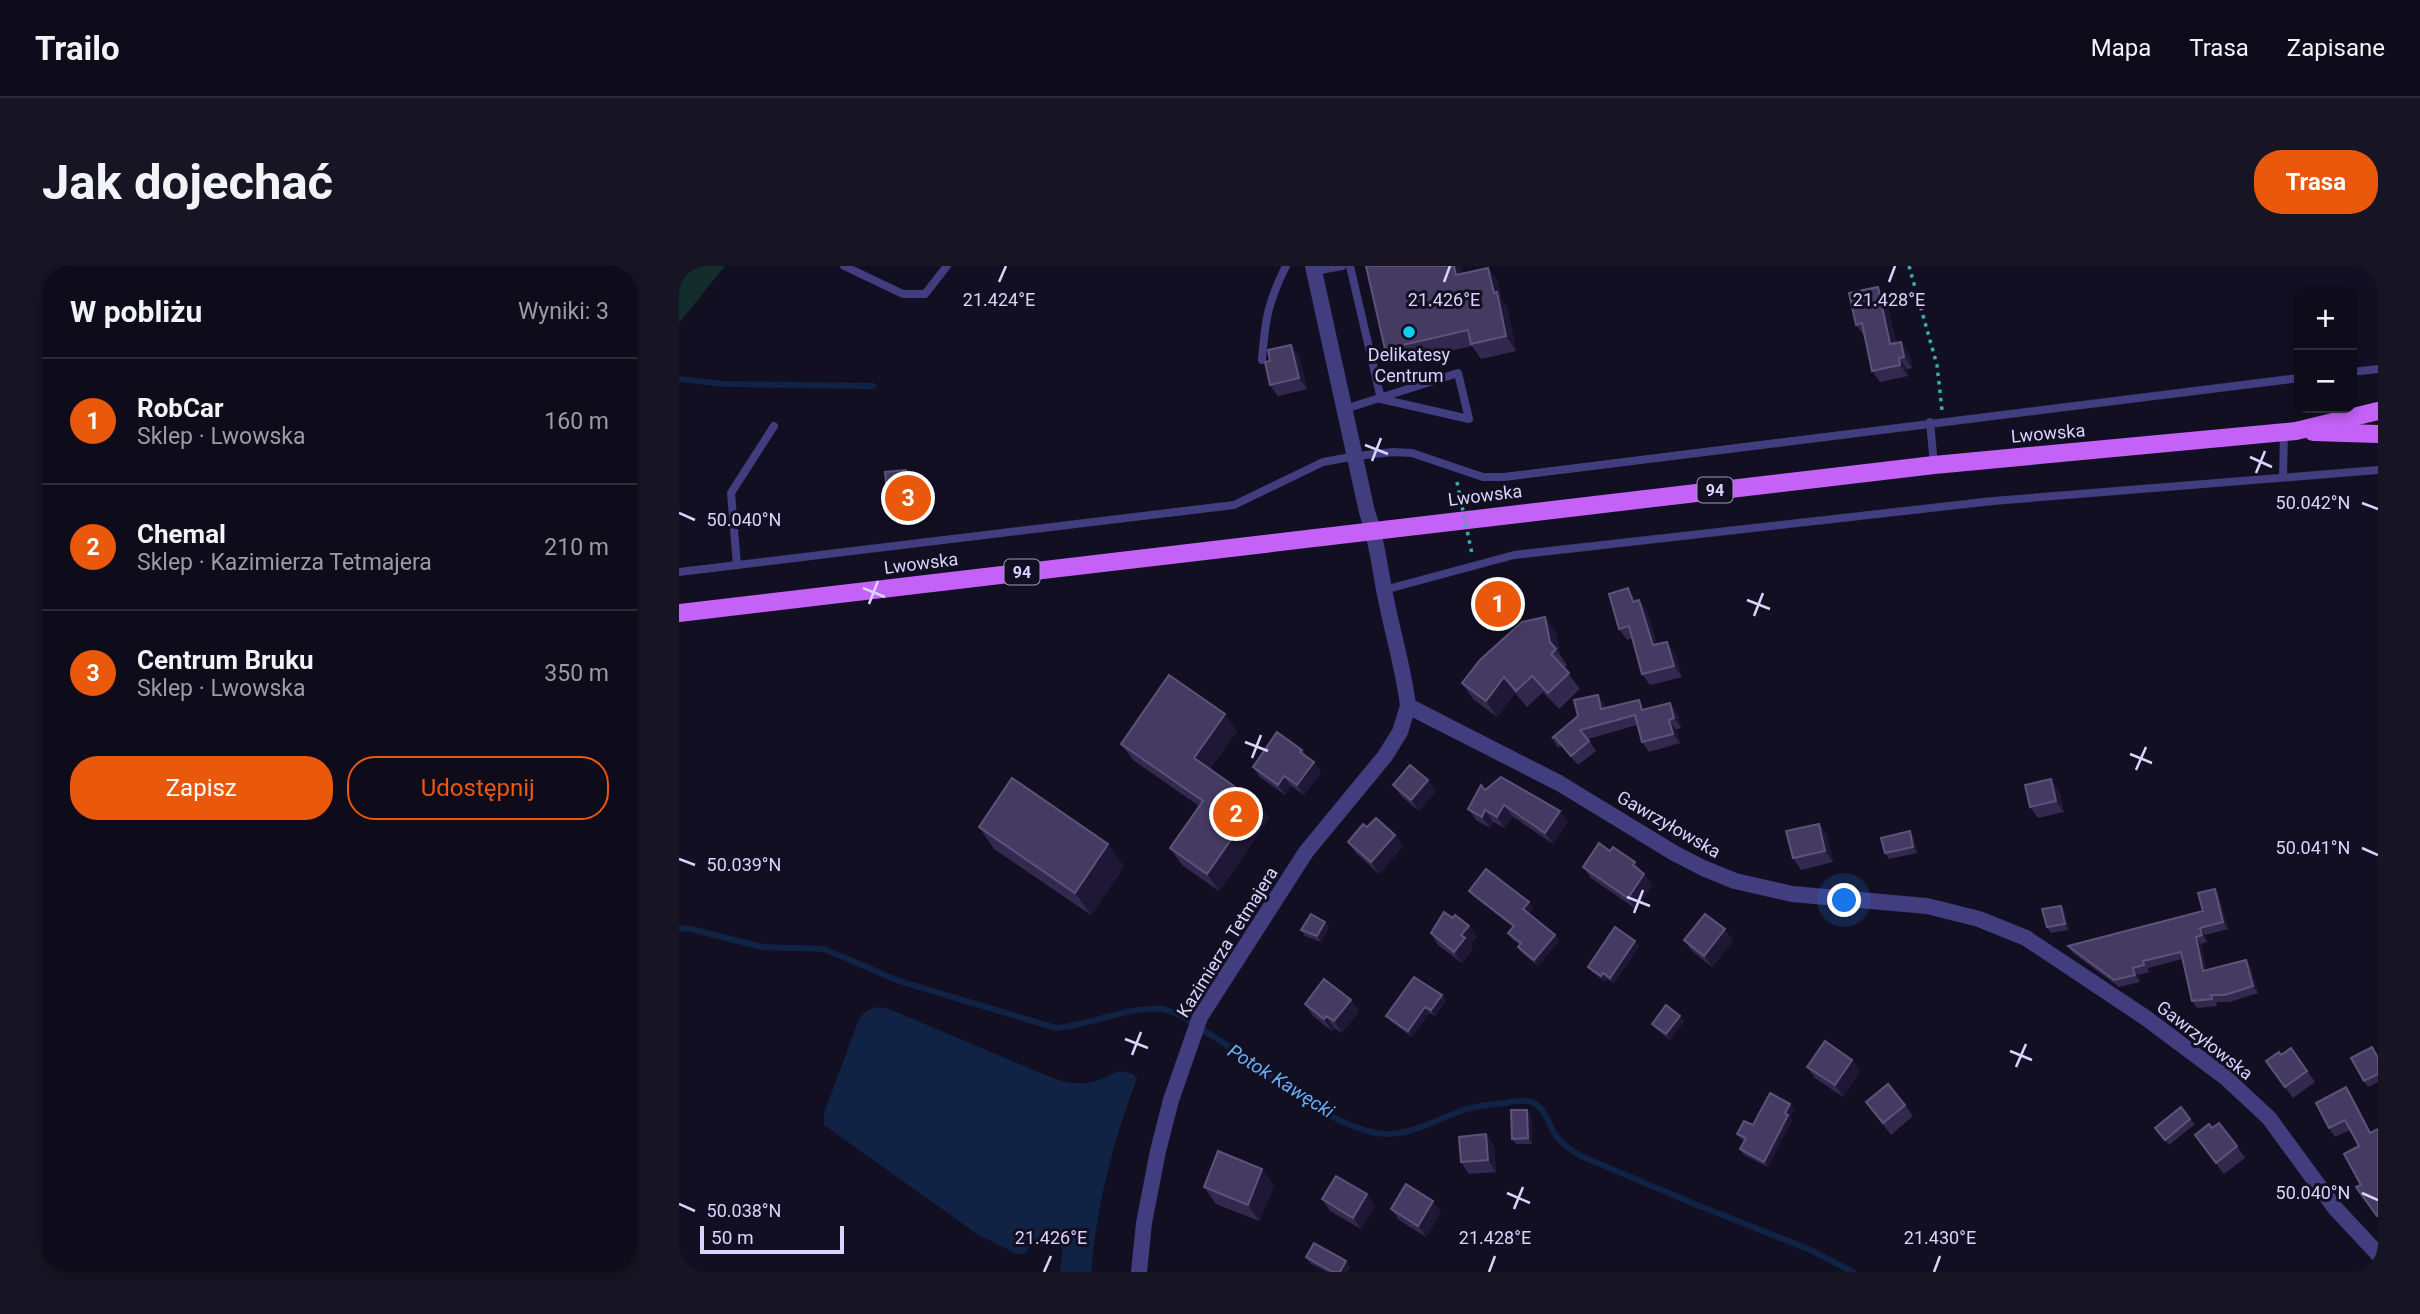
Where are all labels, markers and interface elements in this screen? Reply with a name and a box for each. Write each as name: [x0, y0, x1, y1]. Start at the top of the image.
text: Trailo: [35, 29, 120, 68]
text: Mapa: [2091, 34, 2151, 62]
text: Trasa: [2189, 34, 2249, 62]
text: Zapisane: [2287, 34, 2385, 62]
button: Trasa: [2254, 150, 2378, 214]
text: Jak dojechać: [42, 154, 333, 211]
map controls: [2294, 287, 2357, 413]
button: +: [2294, 287, 2357, 350]
text: 21.424°E: [963, 289, 1035, 310]
text: 21.426°E: [1408, 289, 1480, 310]
text: 21.428°E: [1853, 289, 1925, 310]
text: W pobliżu: [70, 294, 202, 329]
text: Wyniki: 3: [518, 298, 609, 325]
marker: Delikatesy Centrum: [1401, 324, 1417, 340]
place label: Delikatesy Centrum: [1368, 344, 1451, 386]
button: −: [2294, 350, 2357, 413]
text: RobCar: [137, 393, 223, 423]
text: 1: [86, 408, 100, 435]
text: 160 m: [544, 408, 609, 435]
street label: Lwowska: [2010, 419, 2086, 447]
text: Sklep · Lwowska: [137, 423, 306, 450]
pin: 3: [885, 472, 931, 524]
road number: 94: [1697, 478, 1733, 502]
street label: Lwowska: [1447, 480, 1523, 510]
text: 50.042°N: [2276, 492, 2350, 513]
text: 50.040°N: [707, 509, 781, 530]
text: Chemal: [137, 519, 226, 549]
text: 2: [86, 534, 100, 561]
text: 210 m: [544, 534, 609, 561]
street label: Lwowska: [883, 548, 959, 578]
text: Sklep · Kazimierza Tetmajera: [137, 549, 432, 576]
road number: 94: [1005, 560, 1039, 584]
pin: 1: [1475, 578, 1521, 630]
text: Centrum Bruku: [137, 645, 314, 675]
text: 3: [86, 660, 100, 687]
text: 350 m: [544, 660, 609, 687]
text: Sklep · Lwowska: [137, 675, 306, 702]
button: Zapisz: [70, 756, 333, 820]
button: Udostępnij: [347, 756, 609, 820]
street label: Gawrzyłowska: [1614, 786, 1724, 862]
pin: 2: [1213, 788, 1259, 840]
text: 50.041°N: [2276, 837, 2350, 858]
text: 50.039°N: [707, 854, 781, 875]
street label: Kazimierza Tetmajera: [1172, 863, 1282, 1021]
your location: [1827, 883, 1861, 917]
street label: Gawrzyłowska: [2153, 996, 2257, 1084]
water label: Potok Kawęcki: [1224, 1039, 1339, 1123]
text: 50.040°N: [2276, 1182, 2350, 1203]
text: 50.038°N: [707, 1200, 781, 1221]
scale bar: [700, 1223, 843, 1255]
text: 50 m: [711, 1226, 754, 1249]
text: 21.426°E: [1015, 1227, 1087, 1248]
text: 21.428°E: [1459, 1227, 1531, 1248]
text: 21.430°E: [1904, 1227, 1976, 1248]

